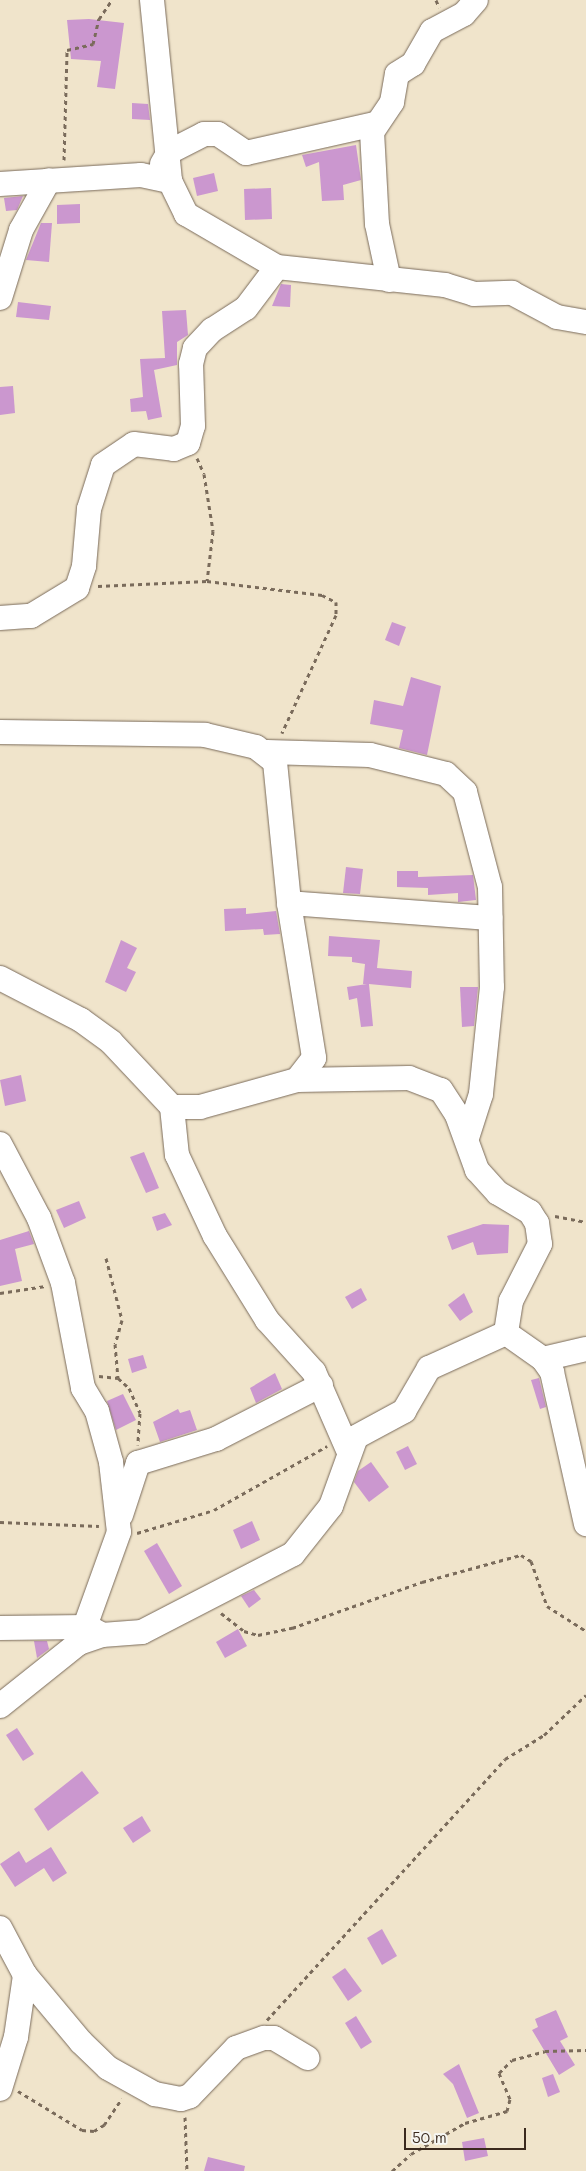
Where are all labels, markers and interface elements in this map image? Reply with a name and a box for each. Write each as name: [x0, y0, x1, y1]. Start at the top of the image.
scale bar: [406, 2118, 528, 2150]
text: 50 m: [412, 2127, 447, 2147]

